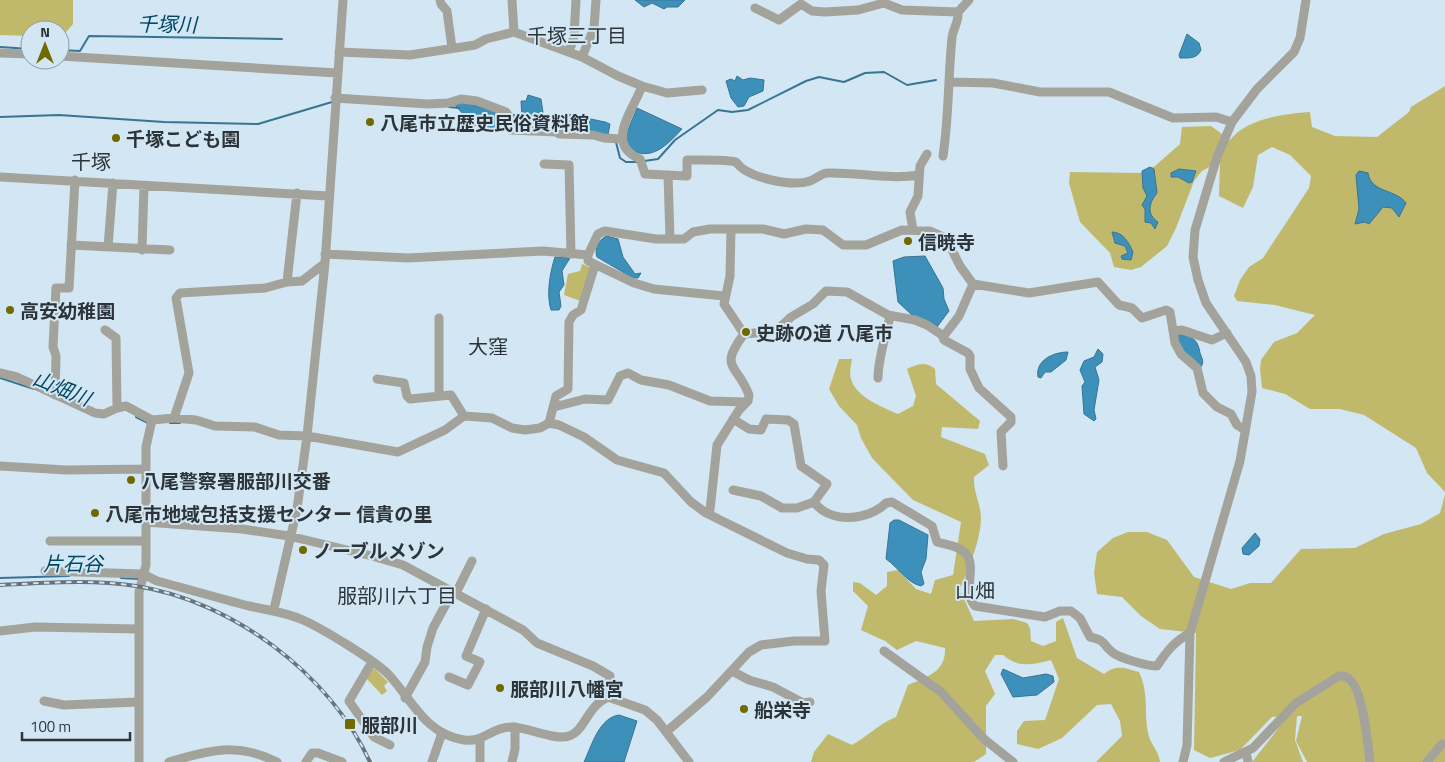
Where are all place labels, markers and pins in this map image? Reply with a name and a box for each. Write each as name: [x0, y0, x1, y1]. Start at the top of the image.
place label: 八尾市立歴史民俗資料館: [380, 108, 589, 137]
marker: 八尾市立歴史民俗資料館: [364, 116, 376, 128]
place label: 千塚こども園: [126, 124, 240, 153]
marker: 千塚こども園: [110, 132, 122, 144]
place label: 信暁寺: [918, 227, 975, 256]
marker: 信暁寺: [902, 235, 914, 247]
place label: 高安幼稚園: [20, 296, 115, 325]
marker: 高安幼稚園: [4, 304, 16, 316]
place label: 史跡の道 八尾市: [756, 318, 893, 347]
marker: 史跡の道 八尾市: [740, 326, 752, 338]
place label: 八尾警察署服部川交番: [141, 466, 331, 495]
marker: 八尾警察署服部川交番: [125, 474, 137, 486]
place label: 八尾市地域包括支援センター 信貴の里: [105, 499, 432, 528]
marker: 八尾市地域包括支援センター 信貴の里: [89, 507, 101, 519]
place label: ノーブルメゾン: [313, 536, 445, 565]
marker: ノーブルメゾン: [297, 544, 309, 556]
place label: 服部川八幡宮: [510, 674, 624, 703]
marker: 服部川八幡宮: [494, 682, 506, 694]
place label: 船栄寺: [754, 695, 811, 724]
marker: 船栄寺: [738, 703, 750, 715]
place label: 服部川: [361, 710, 418, 739]
marker: 服部川: [343, 717, 357, 731]

